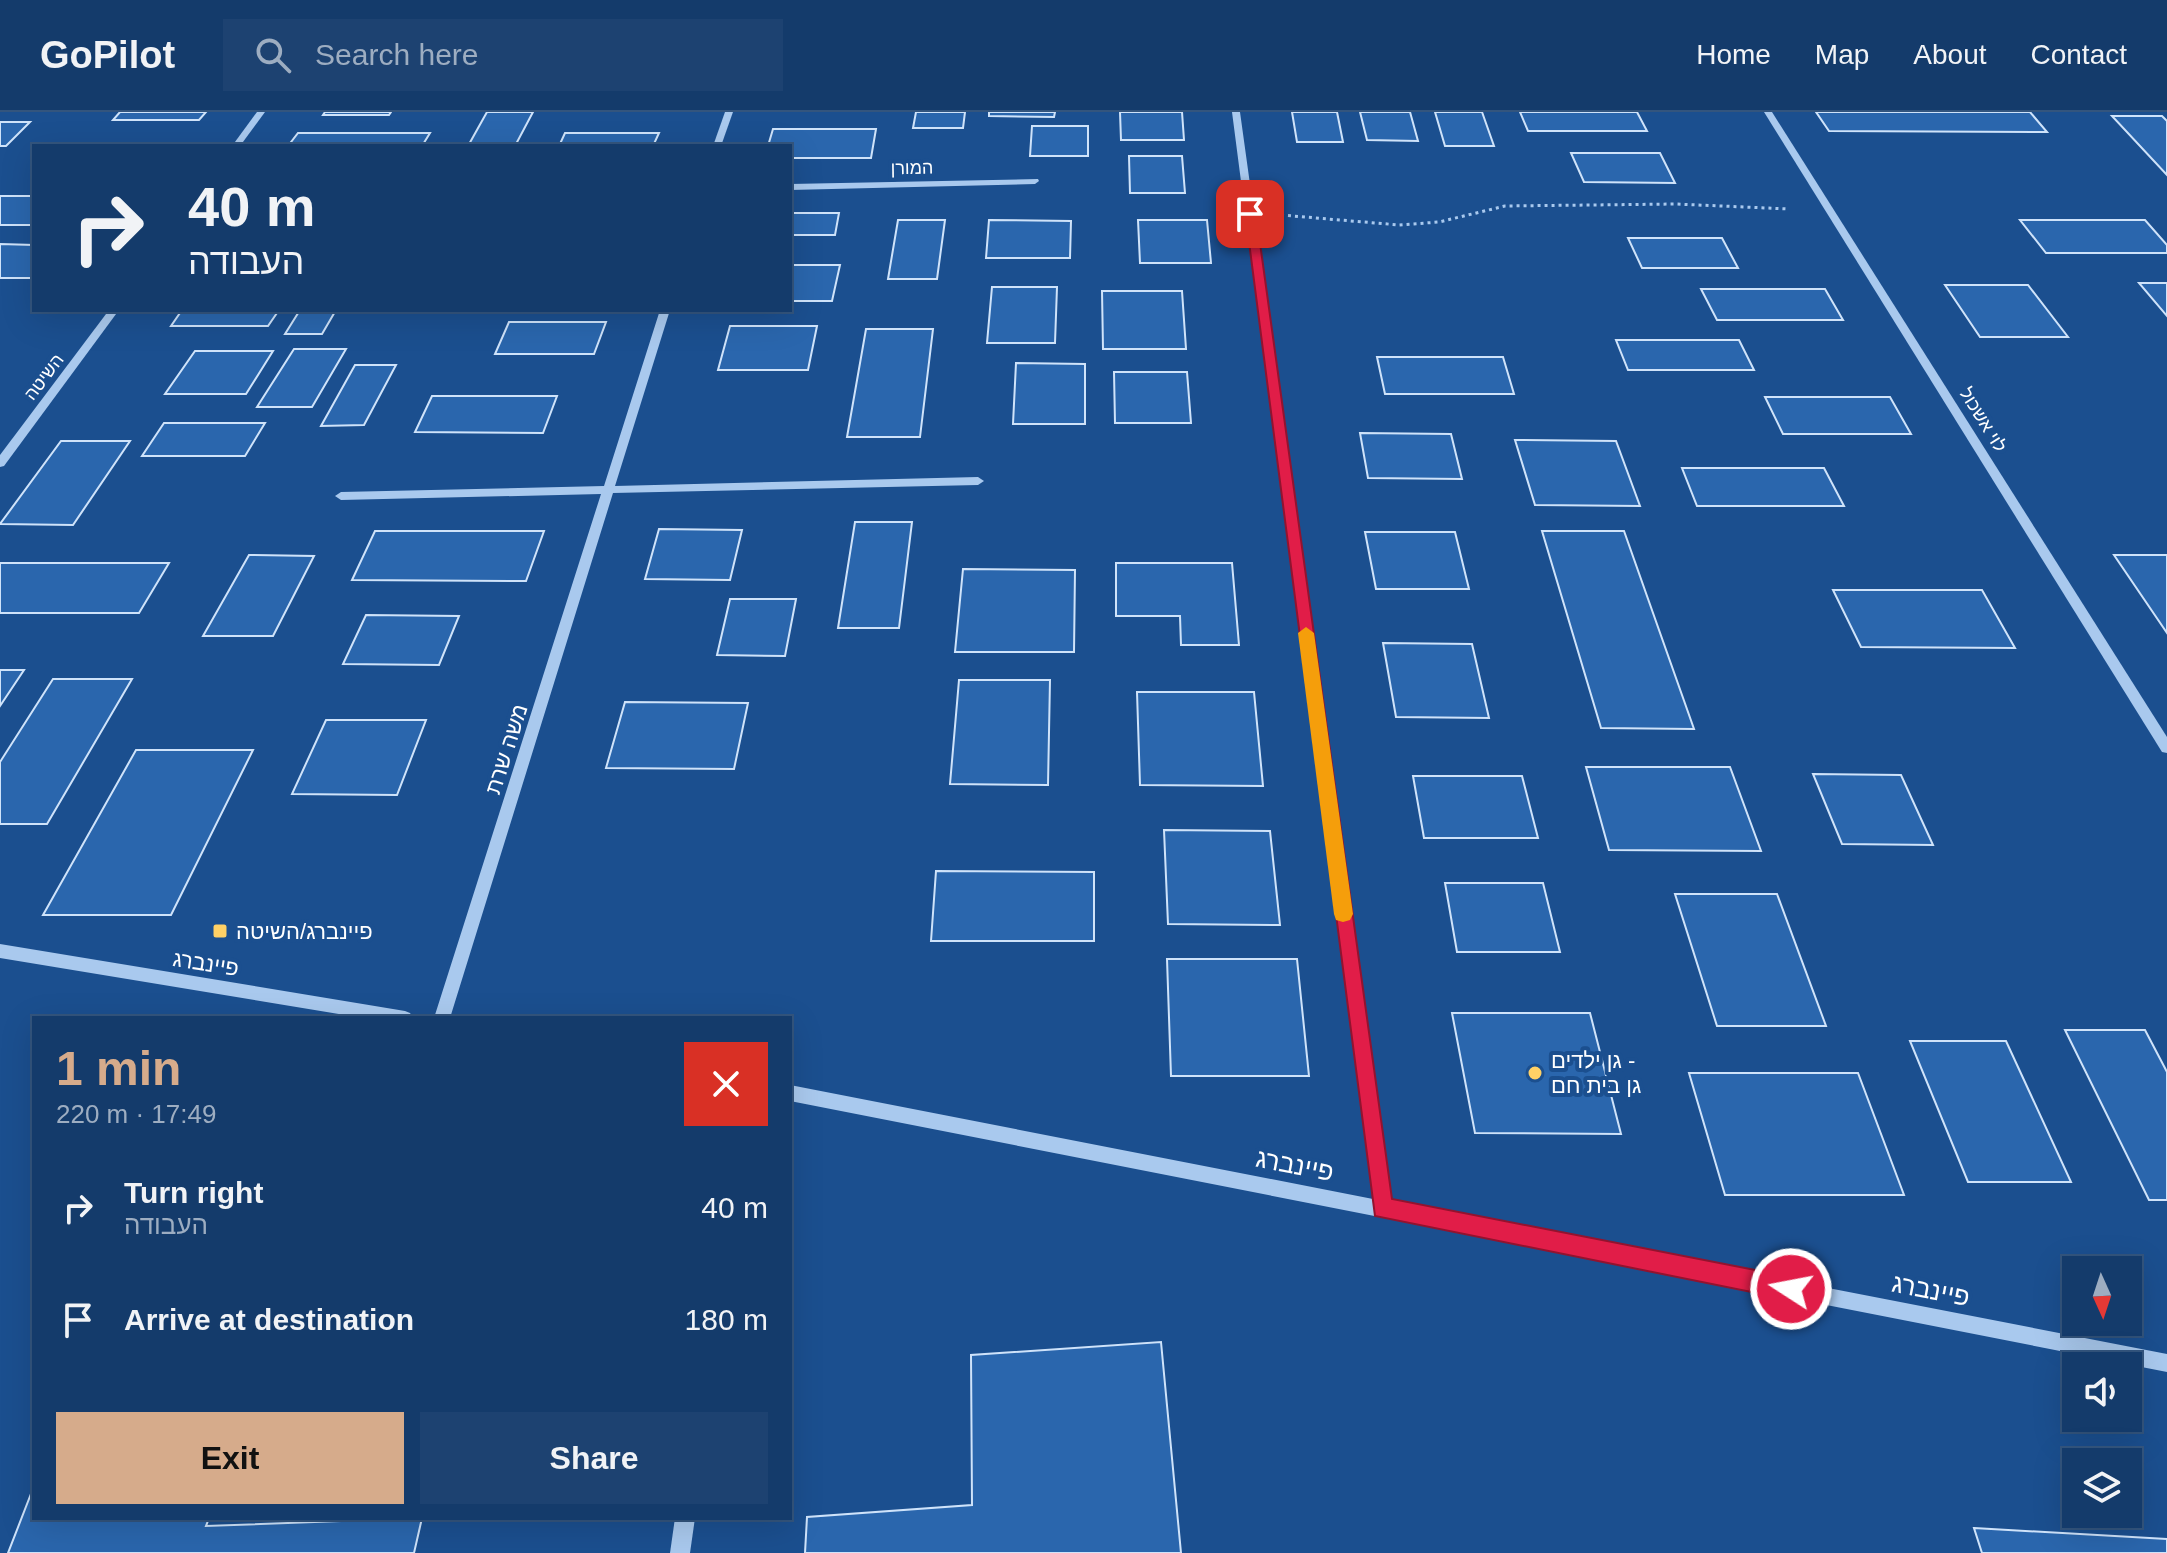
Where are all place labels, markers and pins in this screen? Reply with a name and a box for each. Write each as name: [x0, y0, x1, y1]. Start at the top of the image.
pin: [1216, 180, 1284, 248]
place label: פיינברג/השיטה: [236, 919, 373, 944]
marker: פיינברג/השיטה: [211, 922, 229, 940]
place label: גן ילדים - גן בית חם: [1551, 1048, 1641, 1098]
marker: גן ילדים - גן בית חם: [1526, 1064, 1544, 1082]

